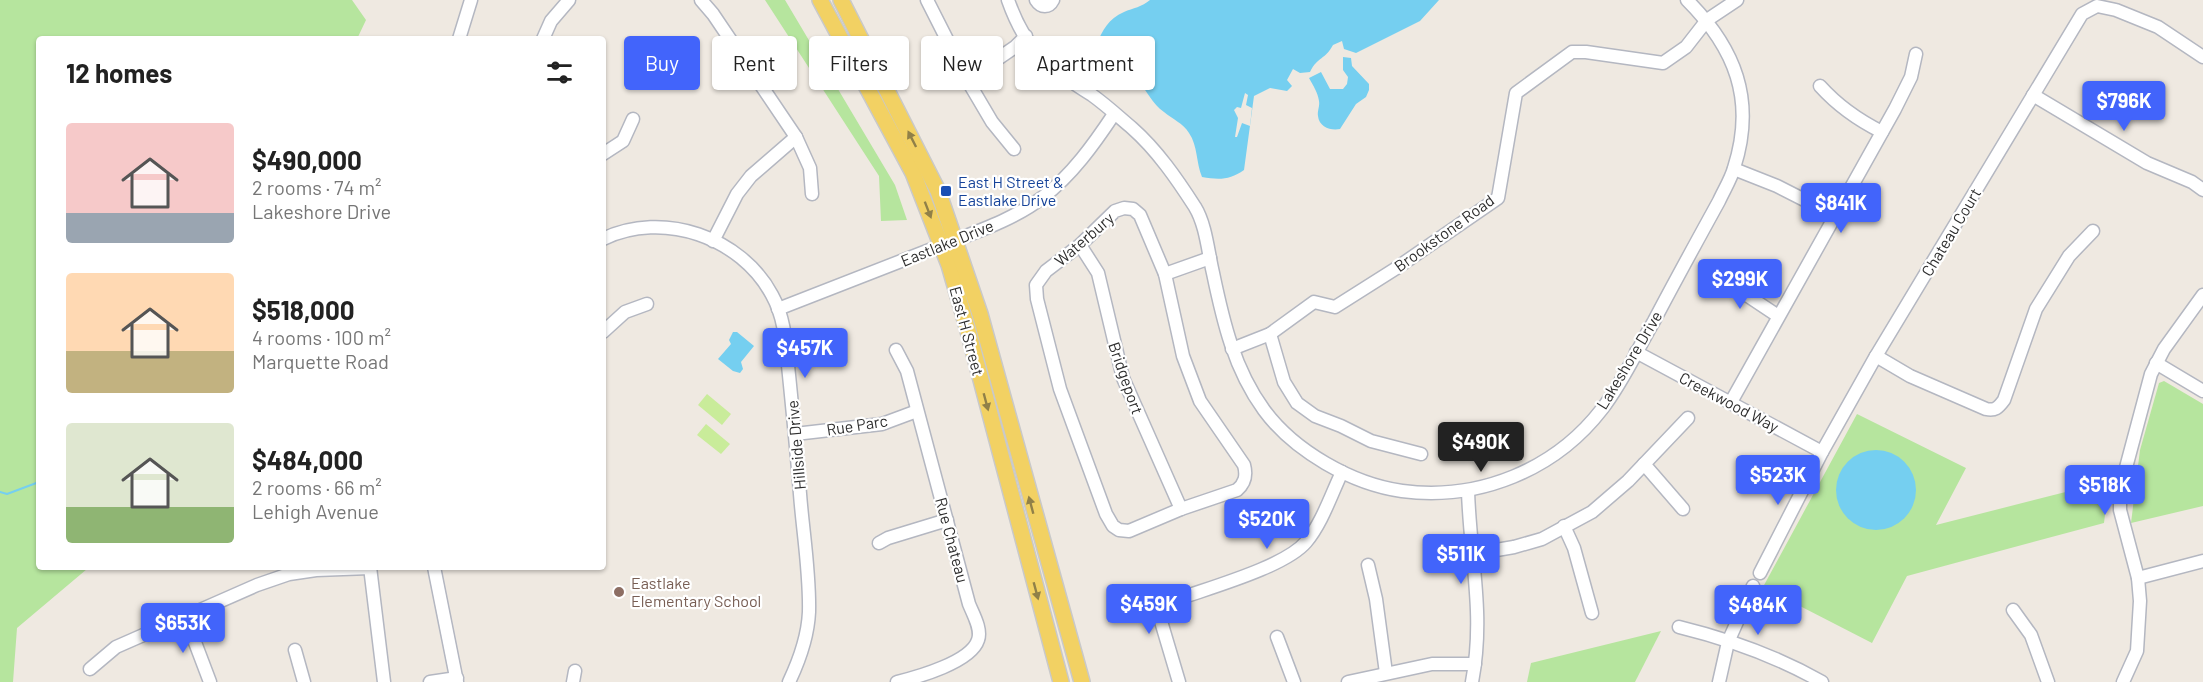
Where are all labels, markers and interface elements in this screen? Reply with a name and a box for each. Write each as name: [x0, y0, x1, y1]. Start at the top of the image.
chip: Buy: [624, 36, 700, 90]
chip: Rent: [712, 36, 797, 90]
chip: Filters: [809, 36, 909, 90]
chip: New: [921, 36, 1003, 90]
chip: Apartment: [1015, 36, 1155, 90]
icon: filters: [543, 56, 576, 89]
text: 12 homes: [66, 57, 172, 88]
pin: $796K: [2082, 81, 2166, 132]
text: $796K: [2096, 88, 2152, 112]
one-way arrow: [907, 130, 917, 148]
text: $490,000: [252, 144, 362, 175]
icon: home: [114, 147, 186, 219]
place label: East H Street & Eastlake Drive: [958, 172, 1064, 209]
text: 2 rooms · 74 m²: [252, 175, 382, 199]
pin: $841K: [1799, 183, 1883, 234]
marker: East H Street & Eastlake Drive: [939, 184, 953, 198]
street label: Chateau Court: [1917, 184, 1984, 279]
street label: Brookstone Road: [1390, 190, 1497, 275]
text: $841K: [1815, 190, 1867, 214]
text: Lakeshore Drive: [252, 199, 391, 223]
one-way arrow: [924, 201, 933, 219]
street label: Waterbury: [1050, 207, 1118, 270]
street label: Eastlake Drive: [898, 215, 996, 270]
pin: $299K: [1698, 259, 1782, 310]
text: $299K: [1712, 266, 1768, 290]
street label: East H Street: [946, 284, 989, 378]
text: $518,000: [252, 294, 355, 325]
icon: home: [114, 297, 186, 369]
street label: Lakeshore Drive: [1592, 307, 1665, 412]
text: 4 rooms · 100 m²: [252, 325, 391, 349]
pin: $457K: [763, 328, 847, 379]
text: $457K: [777, 335, 833, 359]
street label: Bridgeport: [1105, 339, 1148, 416]
text: Marquette Road: [252, 349, 389, 373]
street label: Creekwood Way: [1676, 367, 1783, 436]
one-way arrow: [982, 393, 992, 412]
street label: Hillside Drive: [782, 399, 809, 491]
street label: Rue Parc: [825, 410, 889, 439]
pin: $490K: [1439, 422, 1523, 473]
text: $490K: [1452, 429, 1510, 453]
text: $484,000: [252, 444, 363, 475]
icon: home: [114, 447, 186, 519]
pin: $523K: [1736, 455, 1820, 506]
text: $523K: [1750, 462, 1806, 486]
pin: $518K: [2063, 465, 2147, 516]
text: $518K: [2079, 472, 2131, 496]
text: 2 rooms · 66 m²: [252, 475, 382, 499]
street label: Rue Chateau: [932, 495, 973, 585]
one-way arrow: [1026, 495, 1036, 514]
text: Lehigh Avenue: [252, 499, 379, 523]
pin: $520K: [1225, 499, 1309, 550]
text: $520K: [1238, 506, 1296, 530]
pin: $511K: [1419, 534, 1503, 585]
text: $511K: [1437, 541, 1485, 565]
place label: Eastlake Elementary School: [631, 573, 761, 610]
one-way arrow: [1032, 582, 1041, 600]
pin: $459K: [1107, 584, 1191, 635]
marker: Eastlake Elementary School: [612, 585, 626, 599]
pin: $484K: [1716, 585, 1800, 636]
text: $459K: [1120, 591, 1178, 615]
text: $484K: [1729, 592, 1787, 616]
pin: $653K: [141, 603, 225, 654]
text: $653K: [155, 610, 211, 634]

